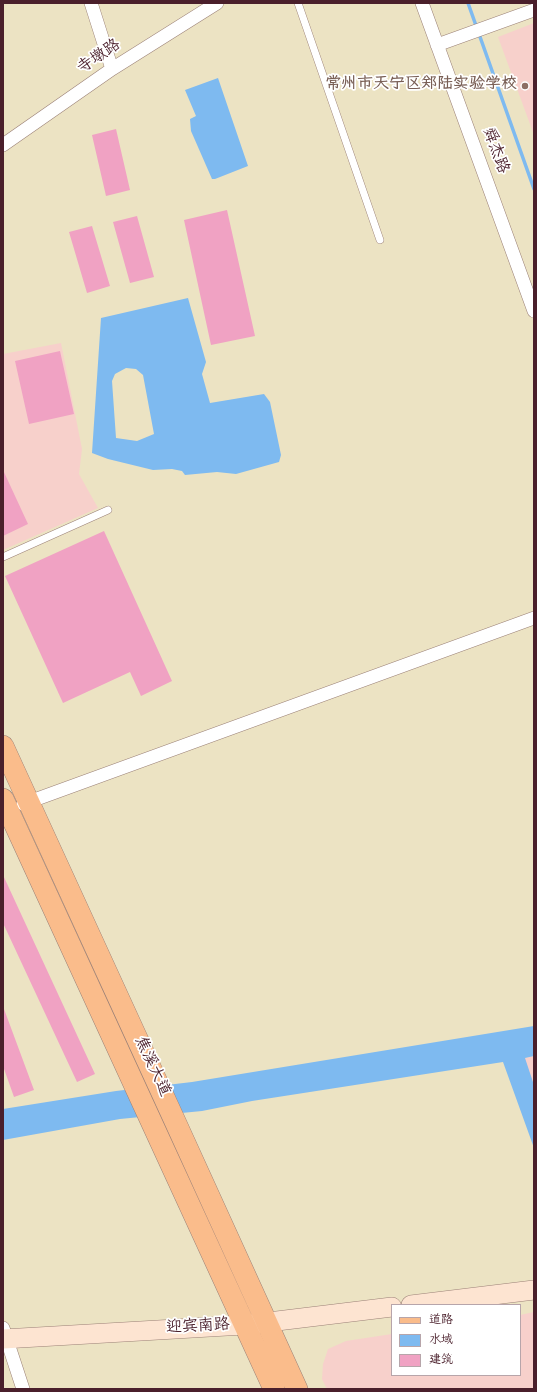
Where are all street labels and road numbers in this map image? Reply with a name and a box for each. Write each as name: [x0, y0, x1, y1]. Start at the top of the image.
street label: 寺墩路: [75, 37, 125, 79]
street label: 舜杰路: [477, 125, 511, 177]
street label: 焦溪大道: [129, 1034, 173, 1100]
street label: 迎宾南路: [166, 1317, 230, 1339]

